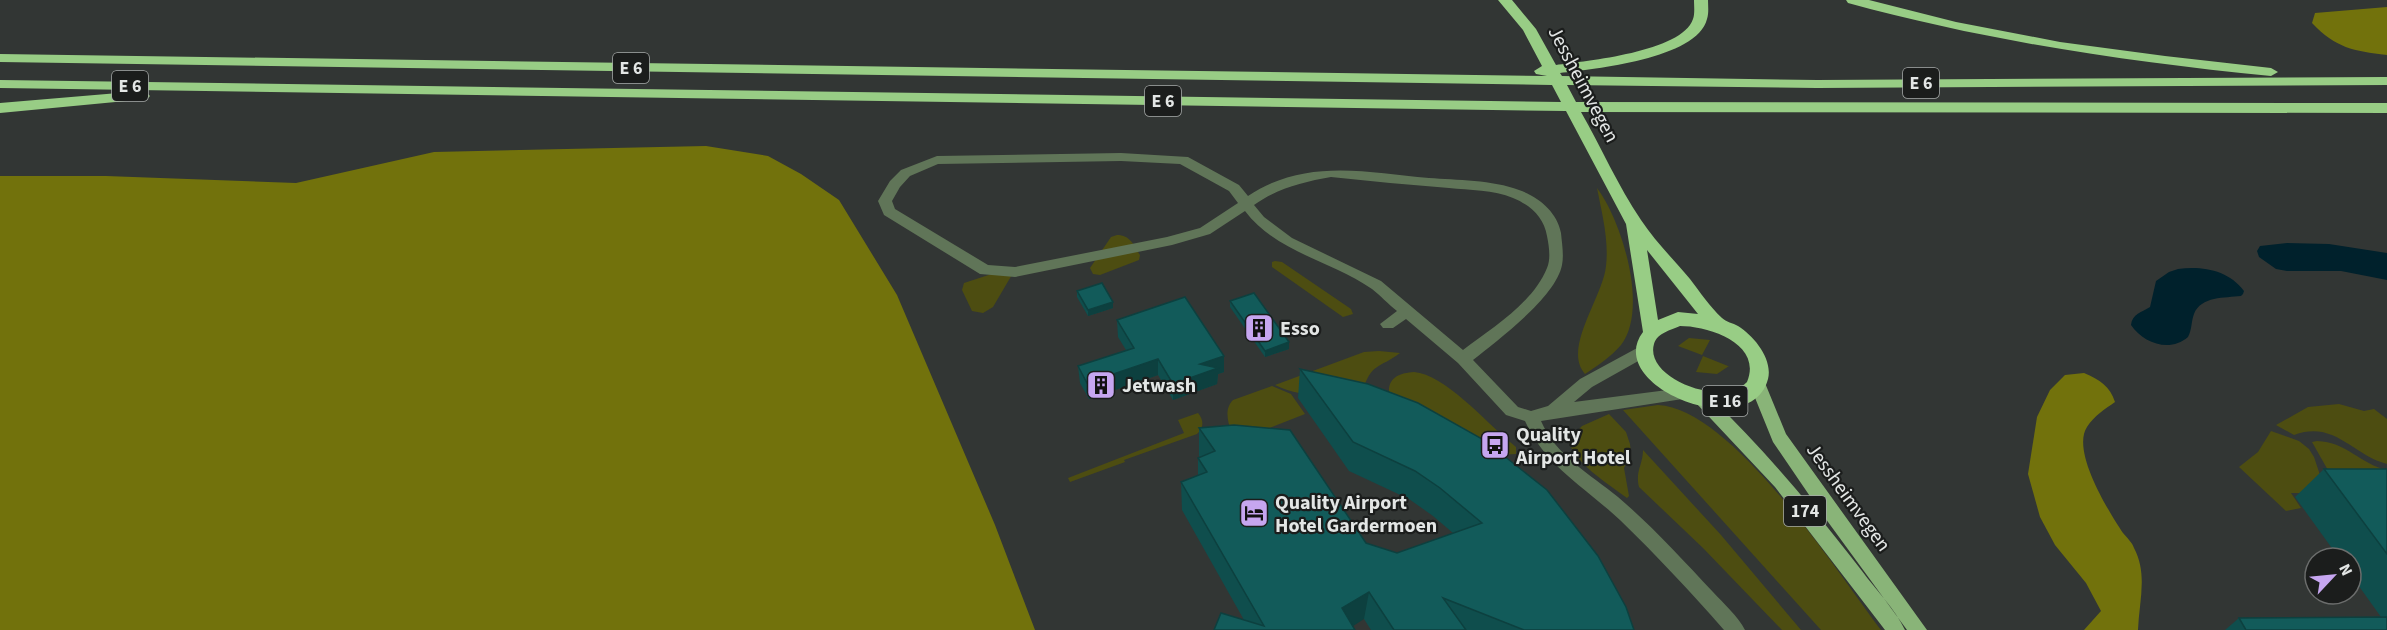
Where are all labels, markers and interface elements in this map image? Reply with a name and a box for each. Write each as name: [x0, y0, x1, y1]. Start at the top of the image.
street label: Jessheimvegen: [1541, 21, 1626, 148]
road number: E 6: [613, 53, 649, 83]
road number: E 6: [1903, 68, 1939, 98]
road number: E 6: [112, 71, 148, 101]
road number: E 6: [1145, 86, 1181, 116]
building icon: Esso: [1243, 312, 1275, 344]
place label: Esso: [1280, 315, 1320, 343]
building icon: Jetwash: [1085, 369, 1117, 401]
place label: Jetwash: [1122, 372, 1196, 400]
road number: E 16: [1702, 386, 1748, 416]
place label: Quality Airport Hotel: [1515, 421, 1631, 472]
bus stop icon: Quality Airport Hotel: [1479, 429, 1511, 461]
street label: Jessheimvegen: [1799, 437, 1897, 558]
place label: Quality Airport Hotel Gardermoen: [1275, 489, 1437, 540]
road number: 174: [1784, 496, 1826, 526]
hotel icon: Quality Airport Hotel Gardermoen: [1238, 497, 1270, 529]
north arrow: [2303, 546, 2363, 606]
text: N: [2333, 560, 2358, 579]

